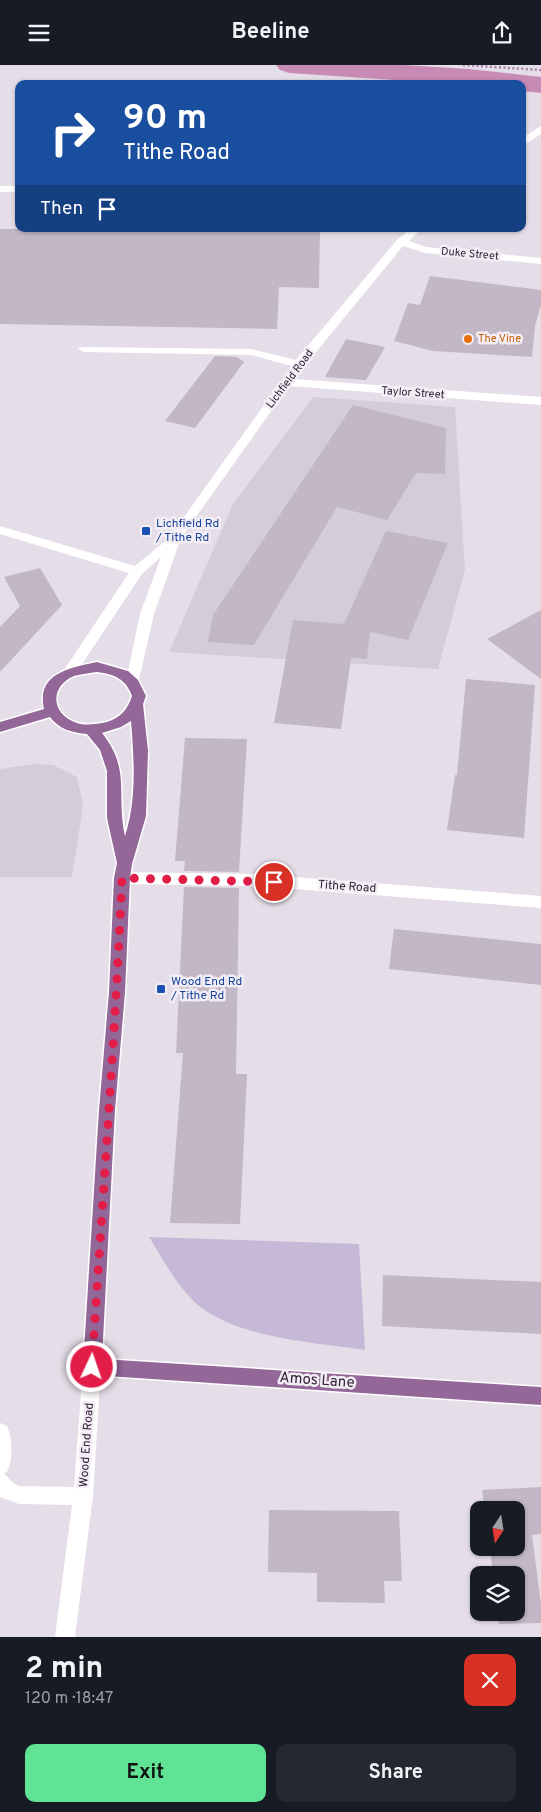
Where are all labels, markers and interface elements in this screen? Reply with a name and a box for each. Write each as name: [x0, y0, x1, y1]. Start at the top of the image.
icon: menu: [25, 19, 53, 47]
text: Beeline: [231, 19, 310, 46]
icon: share: [488, 19, 516, 47]
text: 90 m: [123, 97, 207, 141]
icon: right: [40, 100, 105, 165]
text: Tithe Road: [123, 140, 230, 167]
icon: arrive: [93, 195, 121, 223]
text: Then: [40, 197, 83, 221]
street label: Duke Street: [441, 244, 499, 264]
place label: The Vine: [478, 332, 521, 346]
marker: The Vine: [462, 333, 474, 345]
street label: Lichfield Road: [263, 347, 317, 411]
street label: Taylor Street: [381, 384, 445, 402]
place label: Lichfield Rd / Tithe Rd: [155, 516, 219, 546]
marker: Lichfield Rd / Tithe Rd: [140, 525, 152, 537]
pin: [253, 861, 295, 903]
icon: arrive: [260, 868, 288, 896]
street label: Tithe Road: [317, 877, 377, 897]
place label: Wood End Rd / Tithe Rd: [170, 974, 242, 1004]
marker: Wood End Rd / Tithe Rd: [155, 983, 167, 995]
position arrow: [65, 1340, 117, 1392]
street label: Amos Lane: [279, 1369, 355, 1393]
street label: Wood End Road: [76, 1402, 98, 1488]
north arrow: [470, 1501, 525, 1556]
map controls: [470, 1501, 525, 1621]
button: layers: [470, 1566, 525, 1621]
text: 2 min: [25, 1651, 103, 1688]
button: close: [464, 1654, 516, 1706]
text: 120 m · 18:47: [25, 1689, 113, 1709]
button: Exit: [25, 1744, 266, 1802]
button: Share: [276, 1744, 516, 1802]

